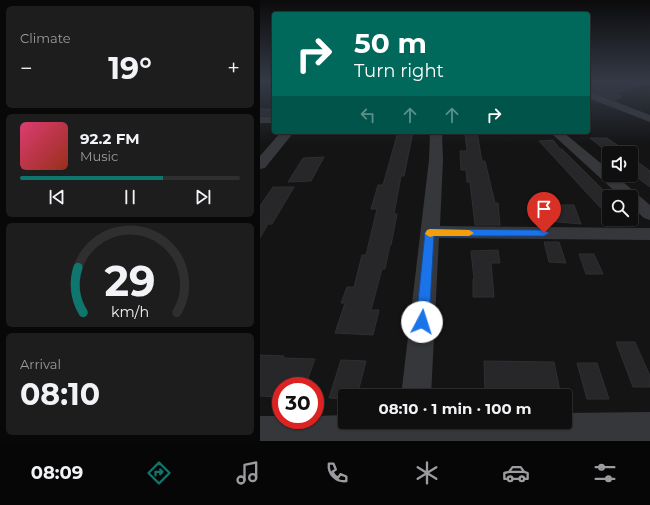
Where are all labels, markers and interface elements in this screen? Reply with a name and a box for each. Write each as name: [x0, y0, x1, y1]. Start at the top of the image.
text: 50 m: [354, 26, 427, 60]
icon: right: [288, 28, 340, 80]
text: Climate: [20, 30, 71, 46]
text: 19°: [108, 50, 152, 87]
text: −: [20, 55, 33, 82]
text: +: [227, 55, 240, 82]
text: Turn right: [354, 60, 444, 82]
icon: left: [357, 104, 379, 126]
icon: ahead: [399, 104, 421, 126]
icon: ahead: [441, 104, 463, 126]
icon: right: [483, 104, 505, 126]
text: 92.2 FM: [80, 129, 140, 148]
map controls: [602, 146, 638, 226]
button: sound: [602, 146, 638, 182]
text: Music: [80, 148, 118, 164]
icon: previous: [46, 186, 68, 208]
icon: pause: [119, 186, 141, 208]
icon: next: [192, 186, 214, 208]
button: search: [602, 190, 638, 226]
pin: [527, 192, 561, 233]
icon: arrive: [533, 198, 555, 220]
text: 29: [104, 255, 156, 305]
position arrow: [401, 301, 443, 343]
text: km/h: [111, 302, 149, 320]
text: Arrival: [20, 356, 61, 372]
text: 08:10: [20, 376, 100, 413]
speed limit sign: 30: [272, 377, 324, 429]
text: 08:10 · 1 min · 100 m: [378, 399, 532, 418]
icon: directions: [145, 459, 173, 487]
icon: music: [234, 459, 262, 487]
icon: phone: [323, 459, 351, 487]
icon: climate: [413, 459, 441, 487]
icon: car: [502, 459, 530, 487]
icon: filters: [591, 459, 619, 487]
text: 08:09: [31, 462, 83, 484]

